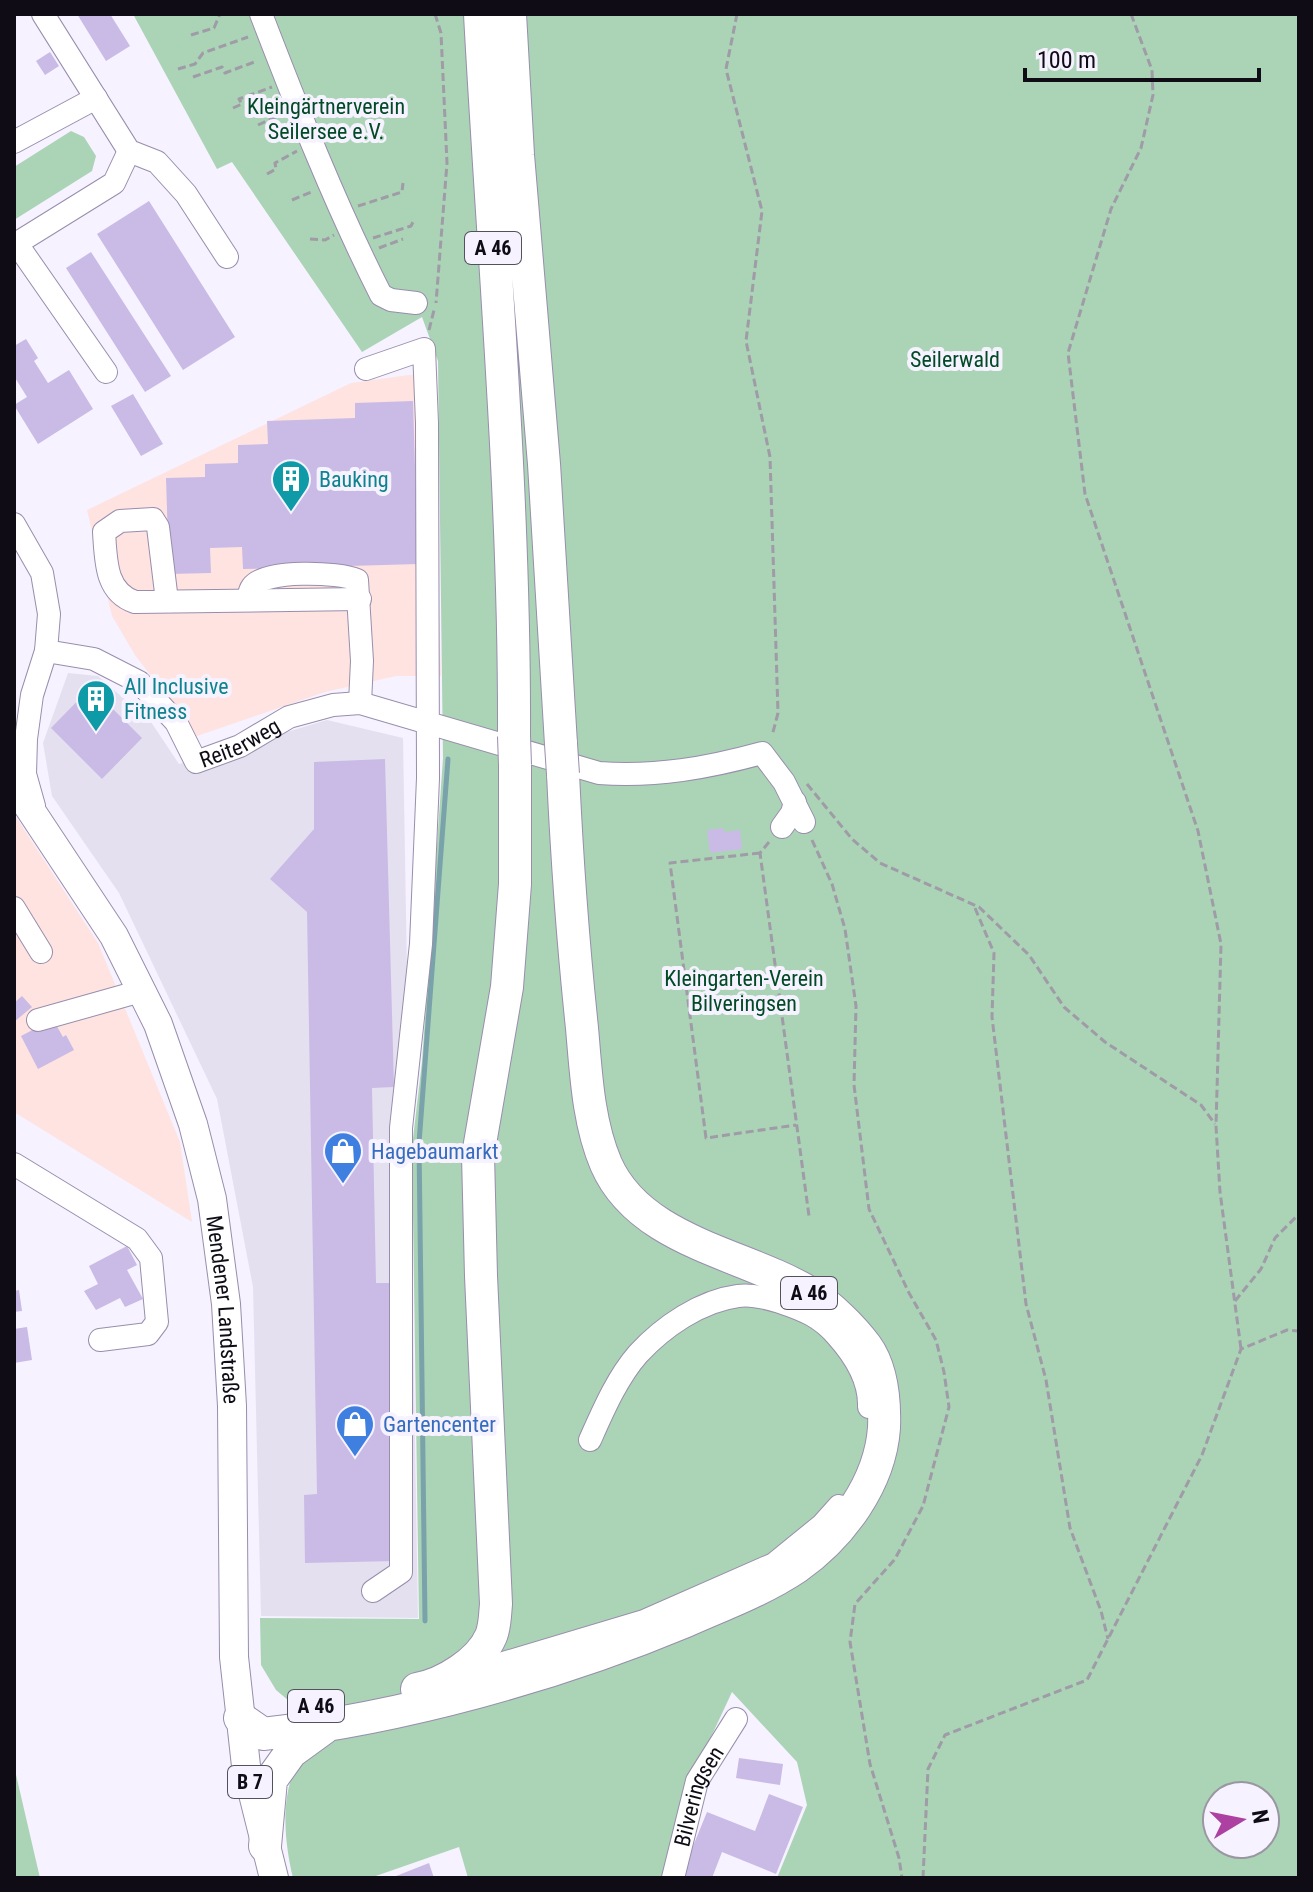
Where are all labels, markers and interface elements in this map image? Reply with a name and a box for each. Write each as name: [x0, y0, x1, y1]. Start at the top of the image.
scale bar: [1025, 32, 1259, 82]
text: 100 m: [1037, 46, 1096, 74]
park label: Kleingärtnerverein Seilersee e.V.: [247, 94, 405, 144]
road number: A 46: [465, 232, 521, 264]
park label: Seilerwald: [910, 347, 1000, 372]
building icon: Bauking: [270, 458, 312, 513]
place label: Bauking: [319, 467, 389, 492]
place label: All Inclusive Fitness: [124, 674, 229, 724]
building icon: All Inclusive Fitness: [75, 678, 117, 733]
street label: Reiterweg: [196, 713, 284, 773]
park label: Kleingarten-Verein Bilveringsen: [664, 966, 824, 1016]
shop icon: Hagebaumarkt: [322, 1130, 364, 1185]
place label: Hagebaumarkt: [371, 1139, 499, 1164]
street label: Mendener Landstraße: [201, 1214, 244, 1405]
road number: A 46: [781, 1277, 837, 1309]
shop icon: Gartencenter: [334, 1403, 376, 1458]
place label: Gartencenter: [383, 1412, 496, 1437]
road number: A 46: [288, 1690, 344, 1722]
street label: Bilveringsen: [669, 1742, 729, 1849]
road number: B 7: [228, 1766, 272, 1798]
north arrow: [1201, 1780, 1281, 1860]
text: N: [1247, 1808, 1274, 1825]

